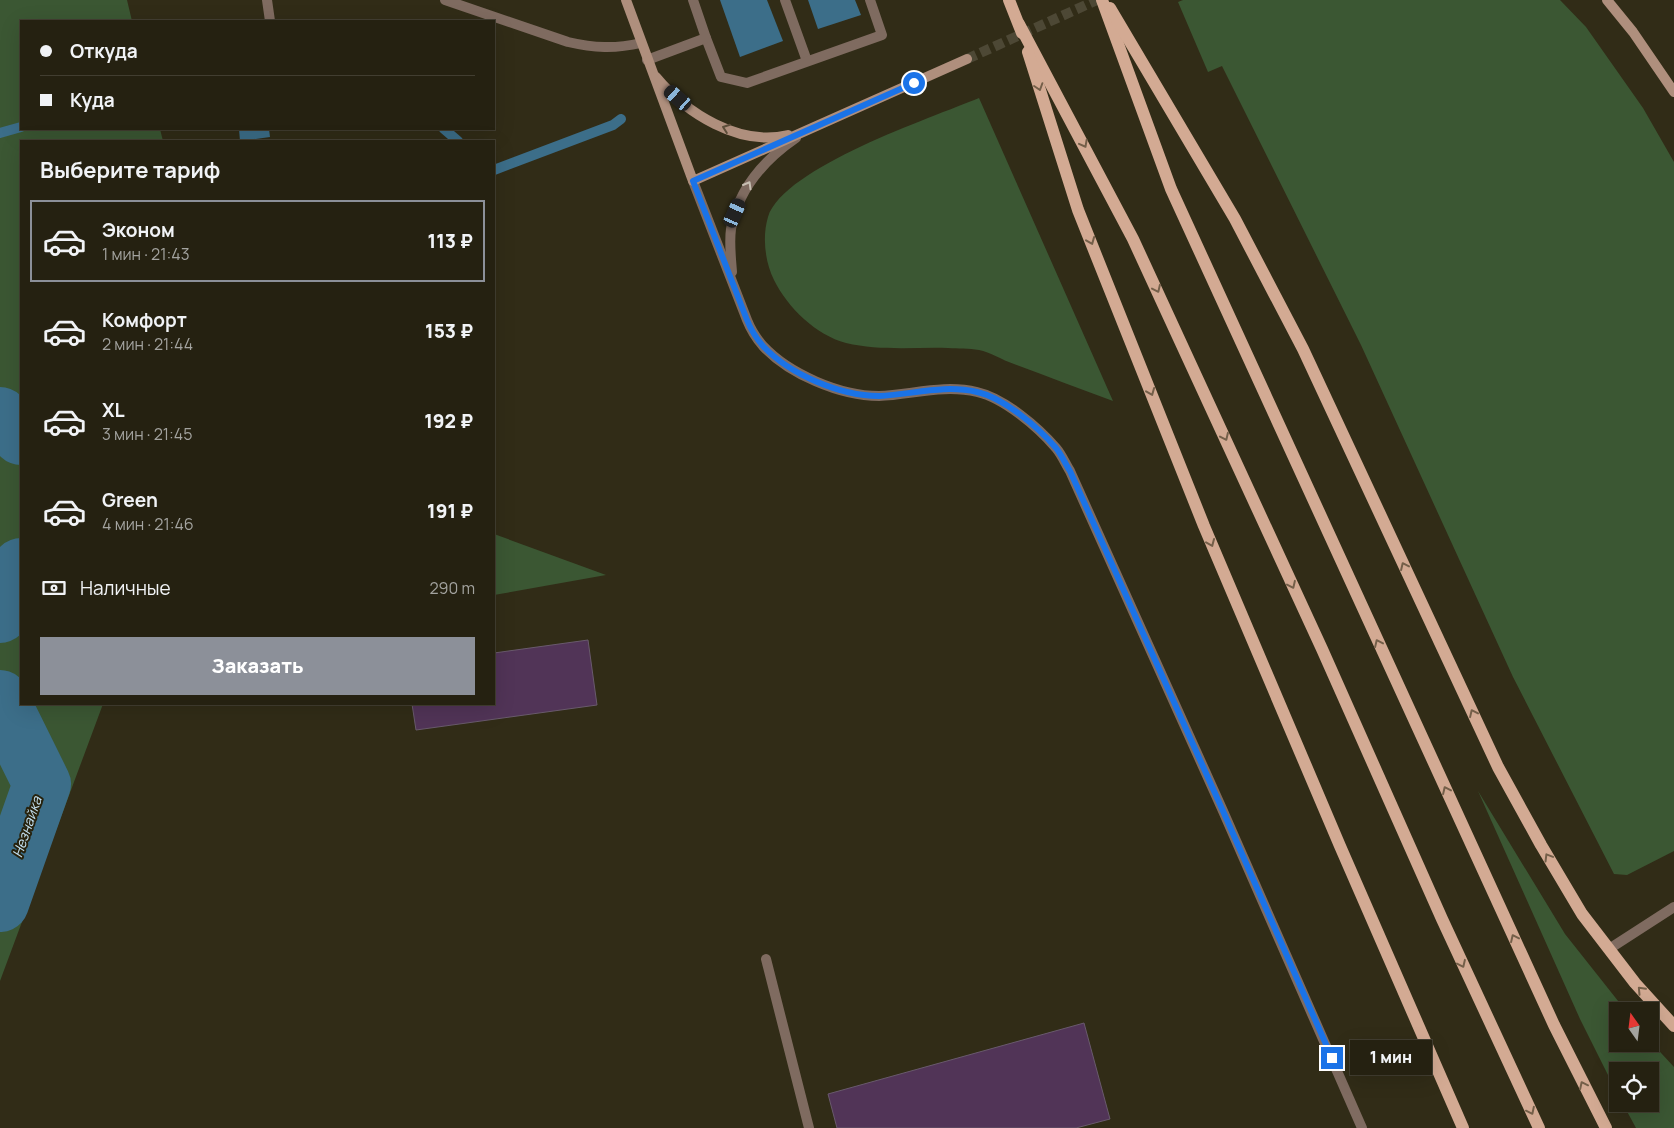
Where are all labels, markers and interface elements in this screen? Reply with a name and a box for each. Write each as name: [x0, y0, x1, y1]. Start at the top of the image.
text: Откуда: [70, 38, 138, 64]
route start: [903, 72, 925, 94]
car: [661, 82, 694, 114]
one-way arrow: [1034, 83, 1044, 91]
text: Куда: [70, 87, 115, 113]
one-way arrow: [723, 124, 731, 134]
one-way arrow: [1077, 139, 1087, 148]
text: Выберите тариф: [40, 155, 220, 185]
one-way arrow: [742, 181, 752, 190]
car: [722, 196, 747, 230]
text: Эконом: [102, 217, 175, 243]
icon: car: [42, 219, 87, 264]
text: 113 ₽: [428, 228, 473, 254]
one-way arrow: [1085, 237, 1095, 245]
text: 1 мин · 21:43: [102, 243, 190, 265]
one-way arrow: [1150, 284, 1160, 293]
text: Комфорт: [102, 307, 187, 333]
icon: car: [42, 309, 87, 354]
text: 153 ₽: [425, 318, 473, 344]
text: 2 мин · 21:44: [102, 333, 193, 355]
one-way arrow: [1145, 388, 1155, 396]
text: XL: [102, 397, 125, 423]
icon: car: [42, 399, 87, 444]
text: 192 ₽: [424, 408, 473, 434]
text: 3 мин · 21:45: [102, 423, 193, 445]
one-way arrow: [1218, 432, 1229, 441]
text: Green: [102, 487, 158, 513]
icon: car: [42, 489, 87, 534]
text: 191 ₽: [427, 498, 473, 524]
text: 4 мин · 21:46: [102, 513, 194, 535]
one-way arrow: [1205, 538, 1216, 547]
one-way arrow: [1400, 562, 1410, 571]
icon: cash: [40, 574, 68, 602]
text: Наличные: [80, 575, 171, 601]
text: 290 m: [429, 577, 475, 599]
one-way arrow: [1286, 580, 1297, 589]
button: Заказать: [40, 637, 475, 695]
one-way arrow: [1374, 639, 1384, 648]
one-way arrow: [1468, 709, 1479, 718]
one-way arrow: [1441, 786, 1452, 795]
water label: Незнайка: [7, 793, 46, 860]
one-way arrow: [1544, 854, 1554, 863]
one-way arrow: [1509, 934, 1520, 943]
one-way arrow: [1456, 959, 1467, 968]
one-way arrow: [1638, 987, 1647, 996]
north arrow: [1609, 1002, 1659, 1052]
map controls: [1609, 1002, 1659, 1112]
callout: 1 мин: [1350, 1040, 1432, 1076]
text: 1 мин: [1370, 1046, 1412, 1068]
route end: [1321, 1047, 1343, 1069]
button: locate: [1609, 1062, 1659, 1112]
one-way arrow: [1579, 1081, 1589, 1090]
one-way arrow: [1524, 1106, 1535, 1115]

